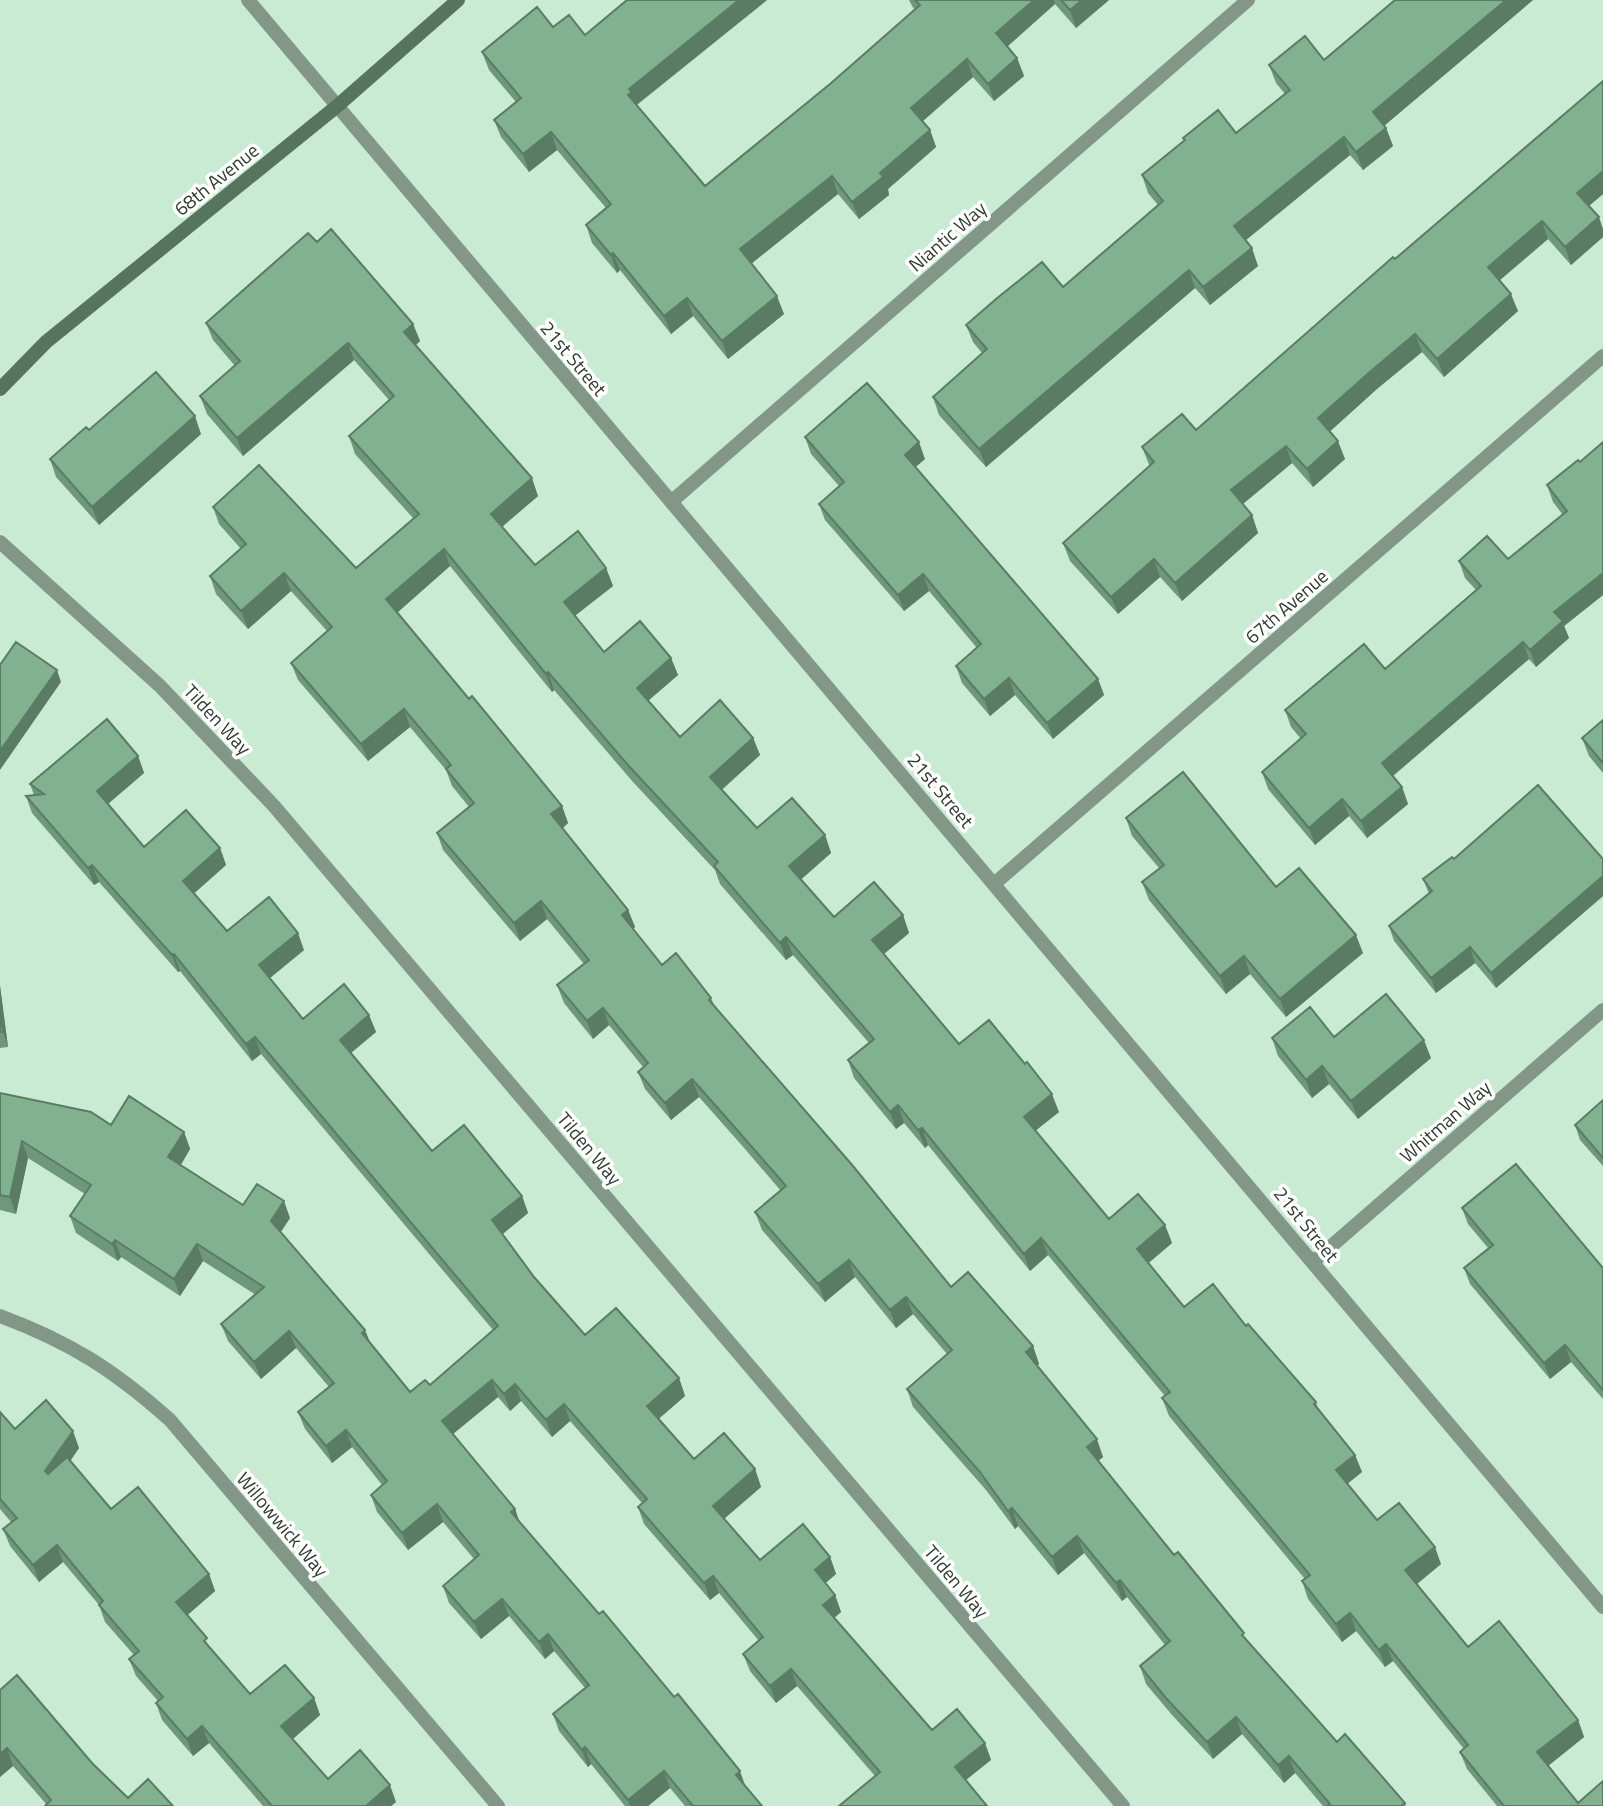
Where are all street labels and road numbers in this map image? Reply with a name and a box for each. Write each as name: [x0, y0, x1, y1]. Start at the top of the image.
street label: 68th Avenue: [167, 136, 265, 222]
street label: Niantic Way: [902, 194, 992, 278]
street label: 21st Street: [534, 314, 614, 402]
street label: 67th Avenue: [1238, 562, 1334, 650]
street label: Tilden Way: [177, 677, 259, 761]
street label: 21st Street: [901, 746, 981, 834]
street label: Whitman Way: [1393, 1073, 1497, 1169]
street label: Tilden Way: [551, 1105, 629, 1191]
street label: 21st Street: [1267, 1180, 1347, 1268]
street label: Willowwick Way: [230, 1465, 336, 1583]
street label: Tilden Way: [918, 1538, 996, 1624]

